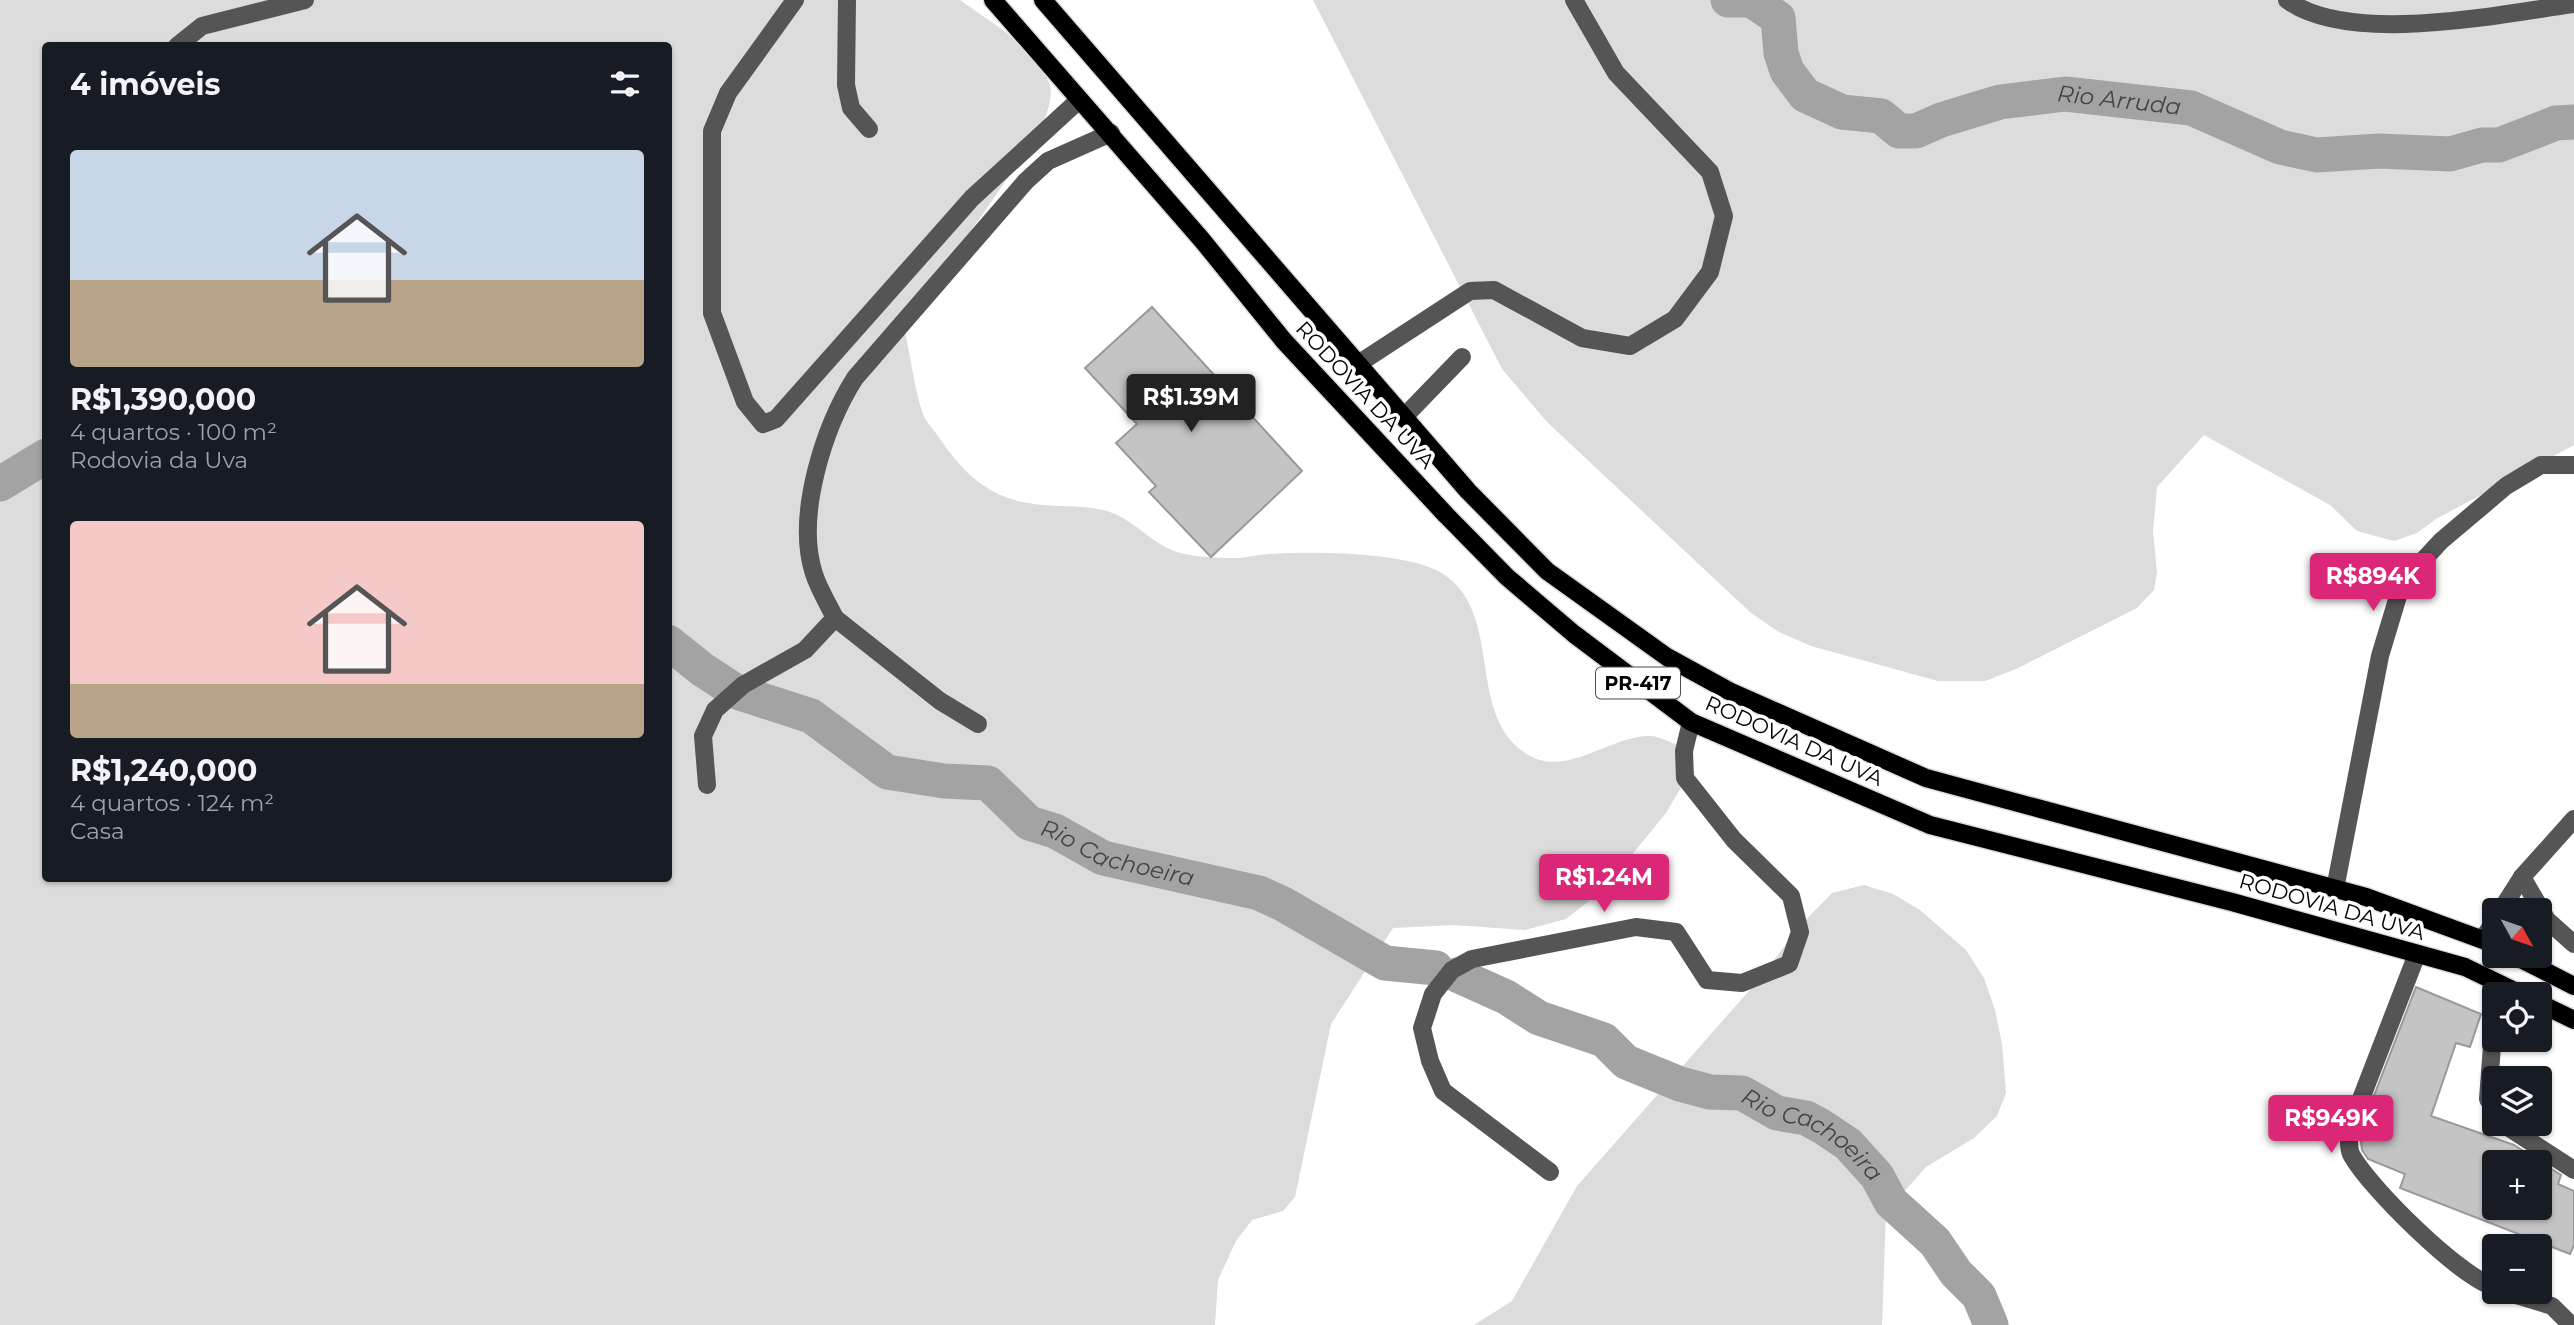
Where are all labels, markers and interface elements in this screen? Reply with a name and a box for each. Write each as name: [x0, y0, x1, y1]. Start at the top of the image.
icon: filters: [606, 65, 644, 103]
text: 4 imóveis: [70, 66, 220, 103]
water label: Rio Arruda: [2056, 79, 2183, 121]
icon: home: [294, 195, 420, 321]
street label: RODOVIA DA UVA: [1291, 316, 1441, 474]
pin: R$1.39M: [1126, 374, 1256, 434]
text: R$1,390,000: [70, 381, 256, 418]
text: R$1.39M: [1143, 383, 1239, 411]
text: 4 quartos · 100 m²: [70, 418, 277, 446]
text: Rodovia da Uva: [70, 446, 248, 474]
pin: R$894K: [2316, 554, 2430, 613]
text: R$894K: [2326, 562, 2420, 590]
icon: home: [294, 566, 420, 692]
road number: PR-417: [1596, 668, 1680, 698]
street label: RODOVIA DA UVA: [1701, 690, 1888, 791]
text: R$1,240,000: [70, 752, 257, 789]
text: 4 quartos · 124 m²: [70, 789, 274, 817]
water label: Rio Cachoeira: [1038, 814, 1197, 892]
text: Casa: [70, 817, 125, 845]
pin: R$1.24M: [1539, 855, 1669, 914]
text: R$1.24M: [1555, 863, 1653, 891]
street label: RODOVIA DA UVA: [2236, 868, 2429, 945]
north arrow: [2482, 898, 2552, 968]
map controls: [2482, 898, 2552, 1304]
button: locate: [2482, 982, 2552, 1052]
button: layers: [2482, 1066, 2552, 1136]
water label: Rio Cachoeira: [1737, 1082, 1889, 1187]
pin: R$949K: [2274, 1096, 2388, 1155]
text: R$949K: [2284, 1104, 2378, 1132]
button: +: [2482, 1150, 2552, 1220]
button: −: [2482, 1234, 2552, 1304]

